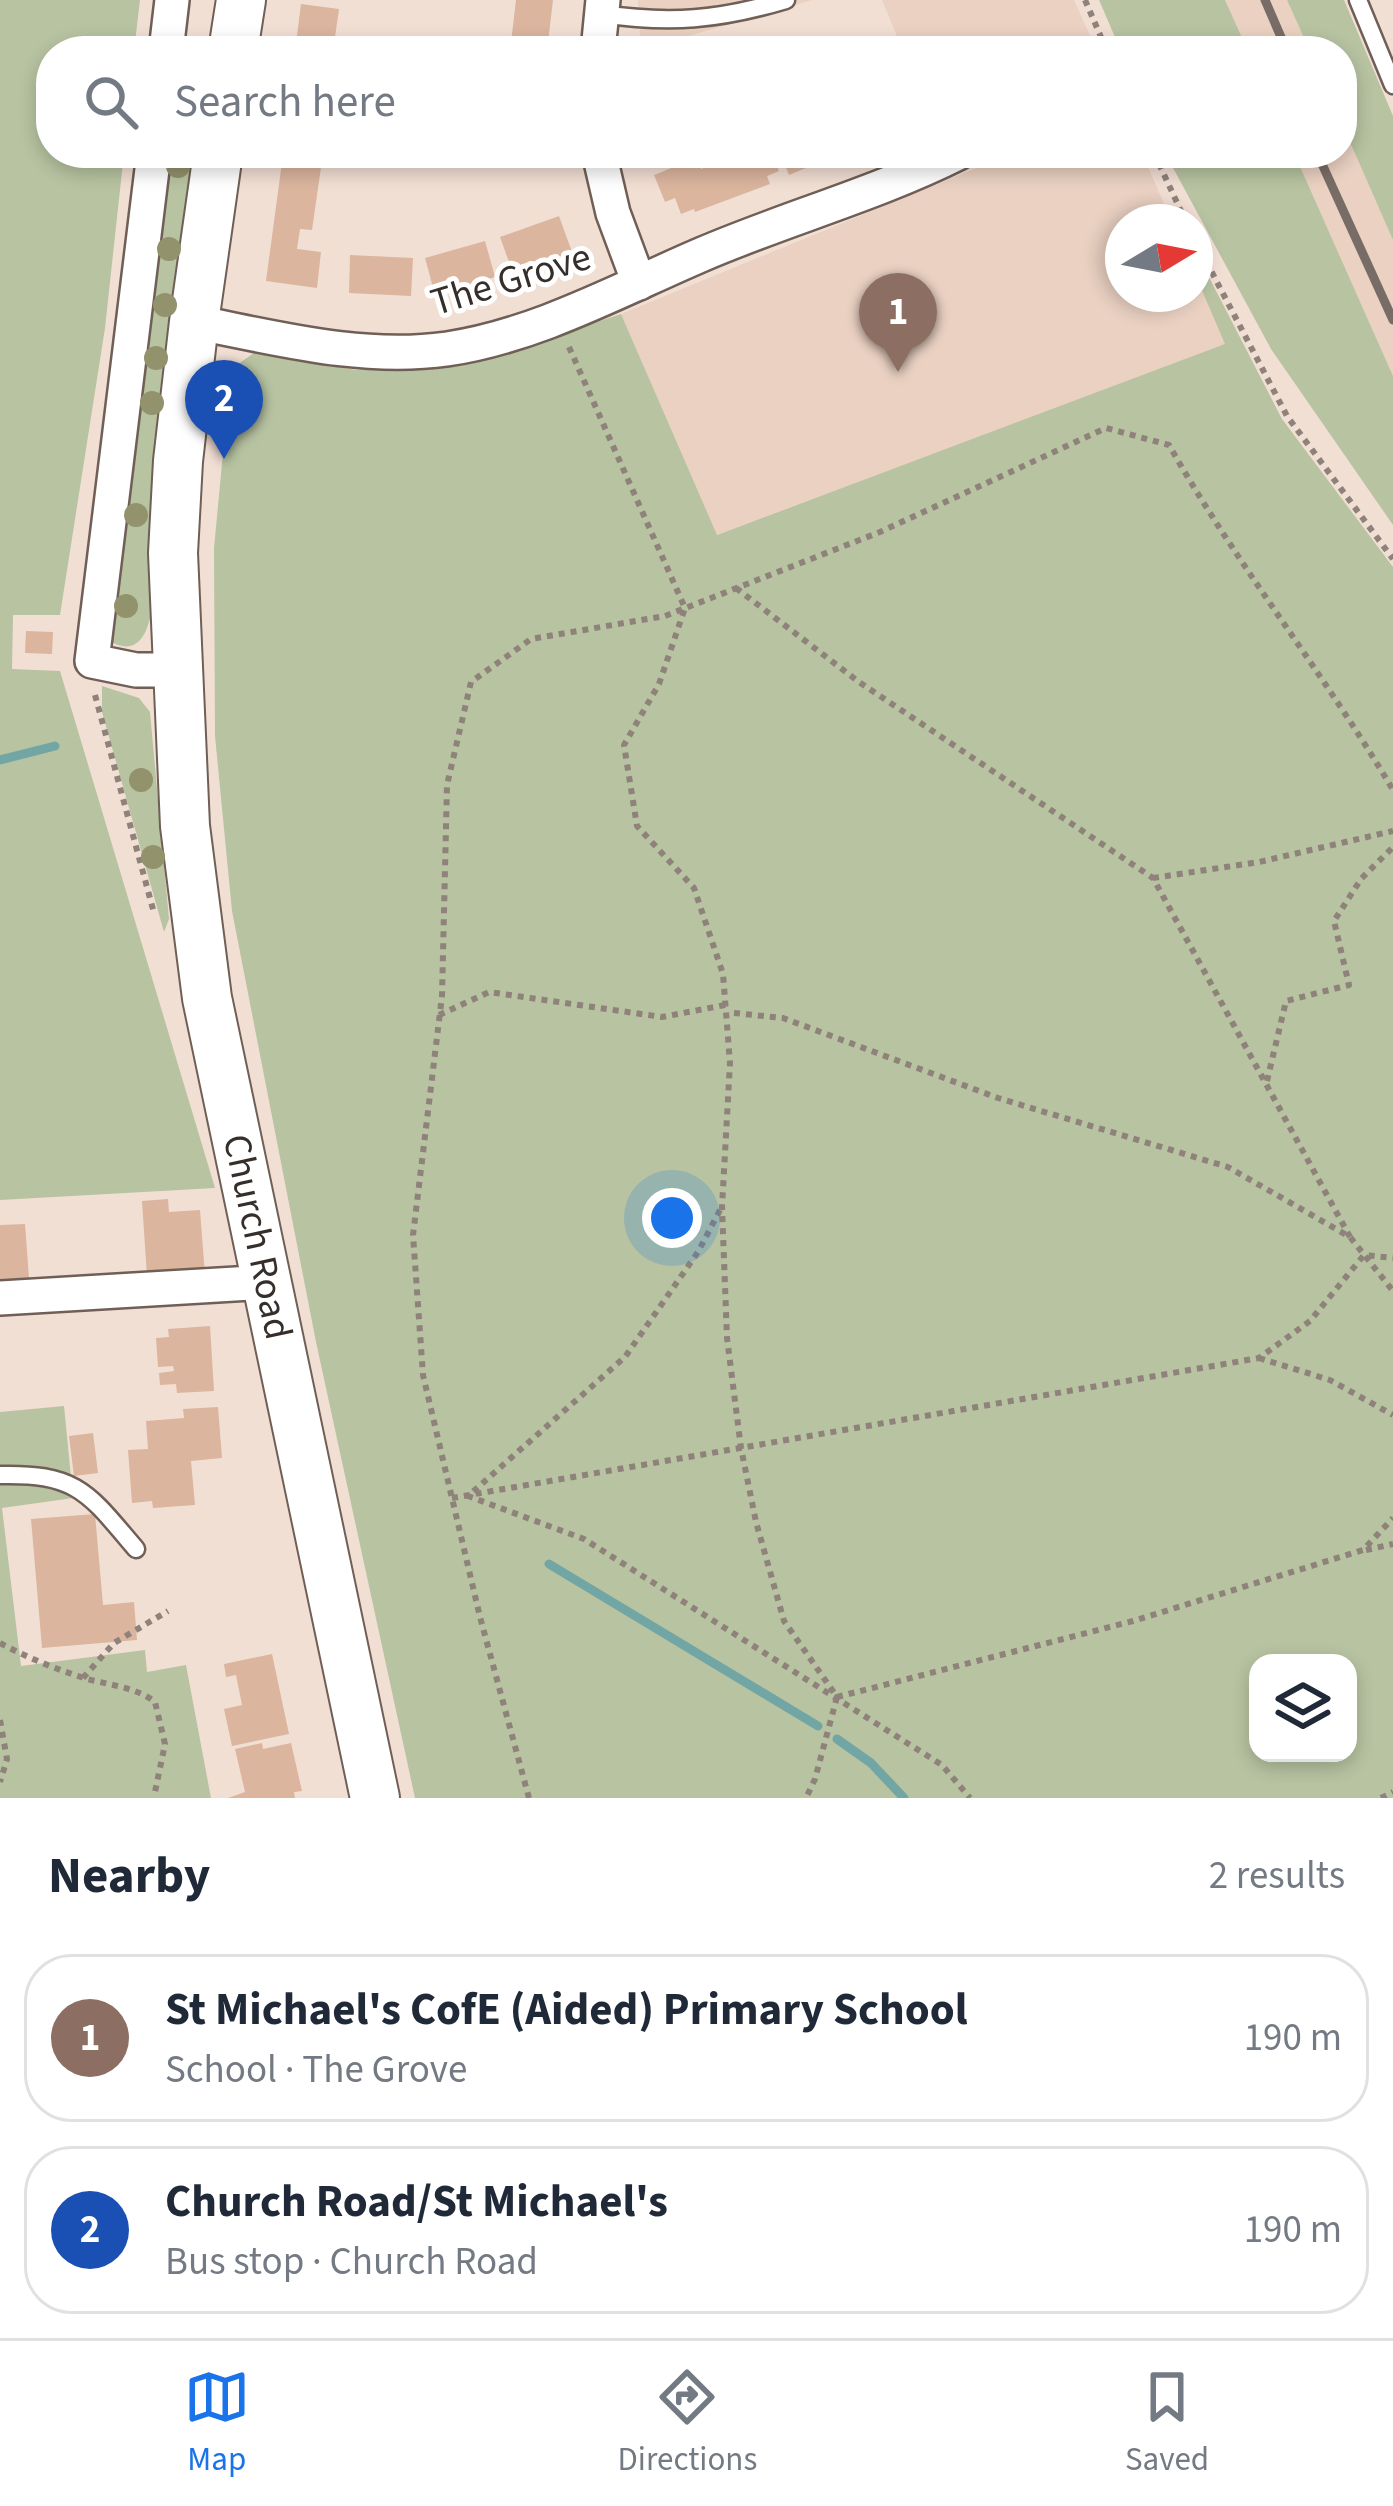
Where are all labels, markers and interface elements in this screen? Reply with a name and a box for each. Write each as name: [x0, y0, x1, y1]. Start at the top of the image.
search box: [36, 36, 1357, 168]
icon: search: [78, 69, 144, 135]
text: Search here: [174, 70, 396, 134]
north arrow: [1105, 204, 1213, 312]
street label: The Grove: [424, 229, 598, 331]
pin: 1: [859, 273, 937, 372]
pin: 2: [185, 360, 263, 459]
street label: Church Road: [208, 1129, 306, 1345]
your location: [642, 1188, 702, 1248]
map controls: [1249, 1654, 1357, 1762]
button: layers: [1249, 1654, 1357, 1762]
text: Nearby: [48, 1840, 210, 1912]
text: 2 results: [1209, 1848, 1345, 1904]
text: St Michael's CofE (Aided) Primary School: [165, 1978, 968, 2042]
text: 1: [80, 2010, 100, 2066]
text: 190 m: [1244, 2010, 1342, 2066]
text: School · The Grove: [165, 2042, 467, 2098]
text: Church Road/St Michael's: [165, 2170, 668, 2234]
text: 2: [80, 2202, 100, 2258]
text: 190 m: [1244, 2202, 1342, 2258]
text: Bus stop · Church Road: [165, 2234, 538, 2290]
tab: Map: [184, 2364, 250, 2483]
tab: Directions: [618, 2364, 757, 2483]
tab: Saved: [1125, 2364, 1209, 2483]

